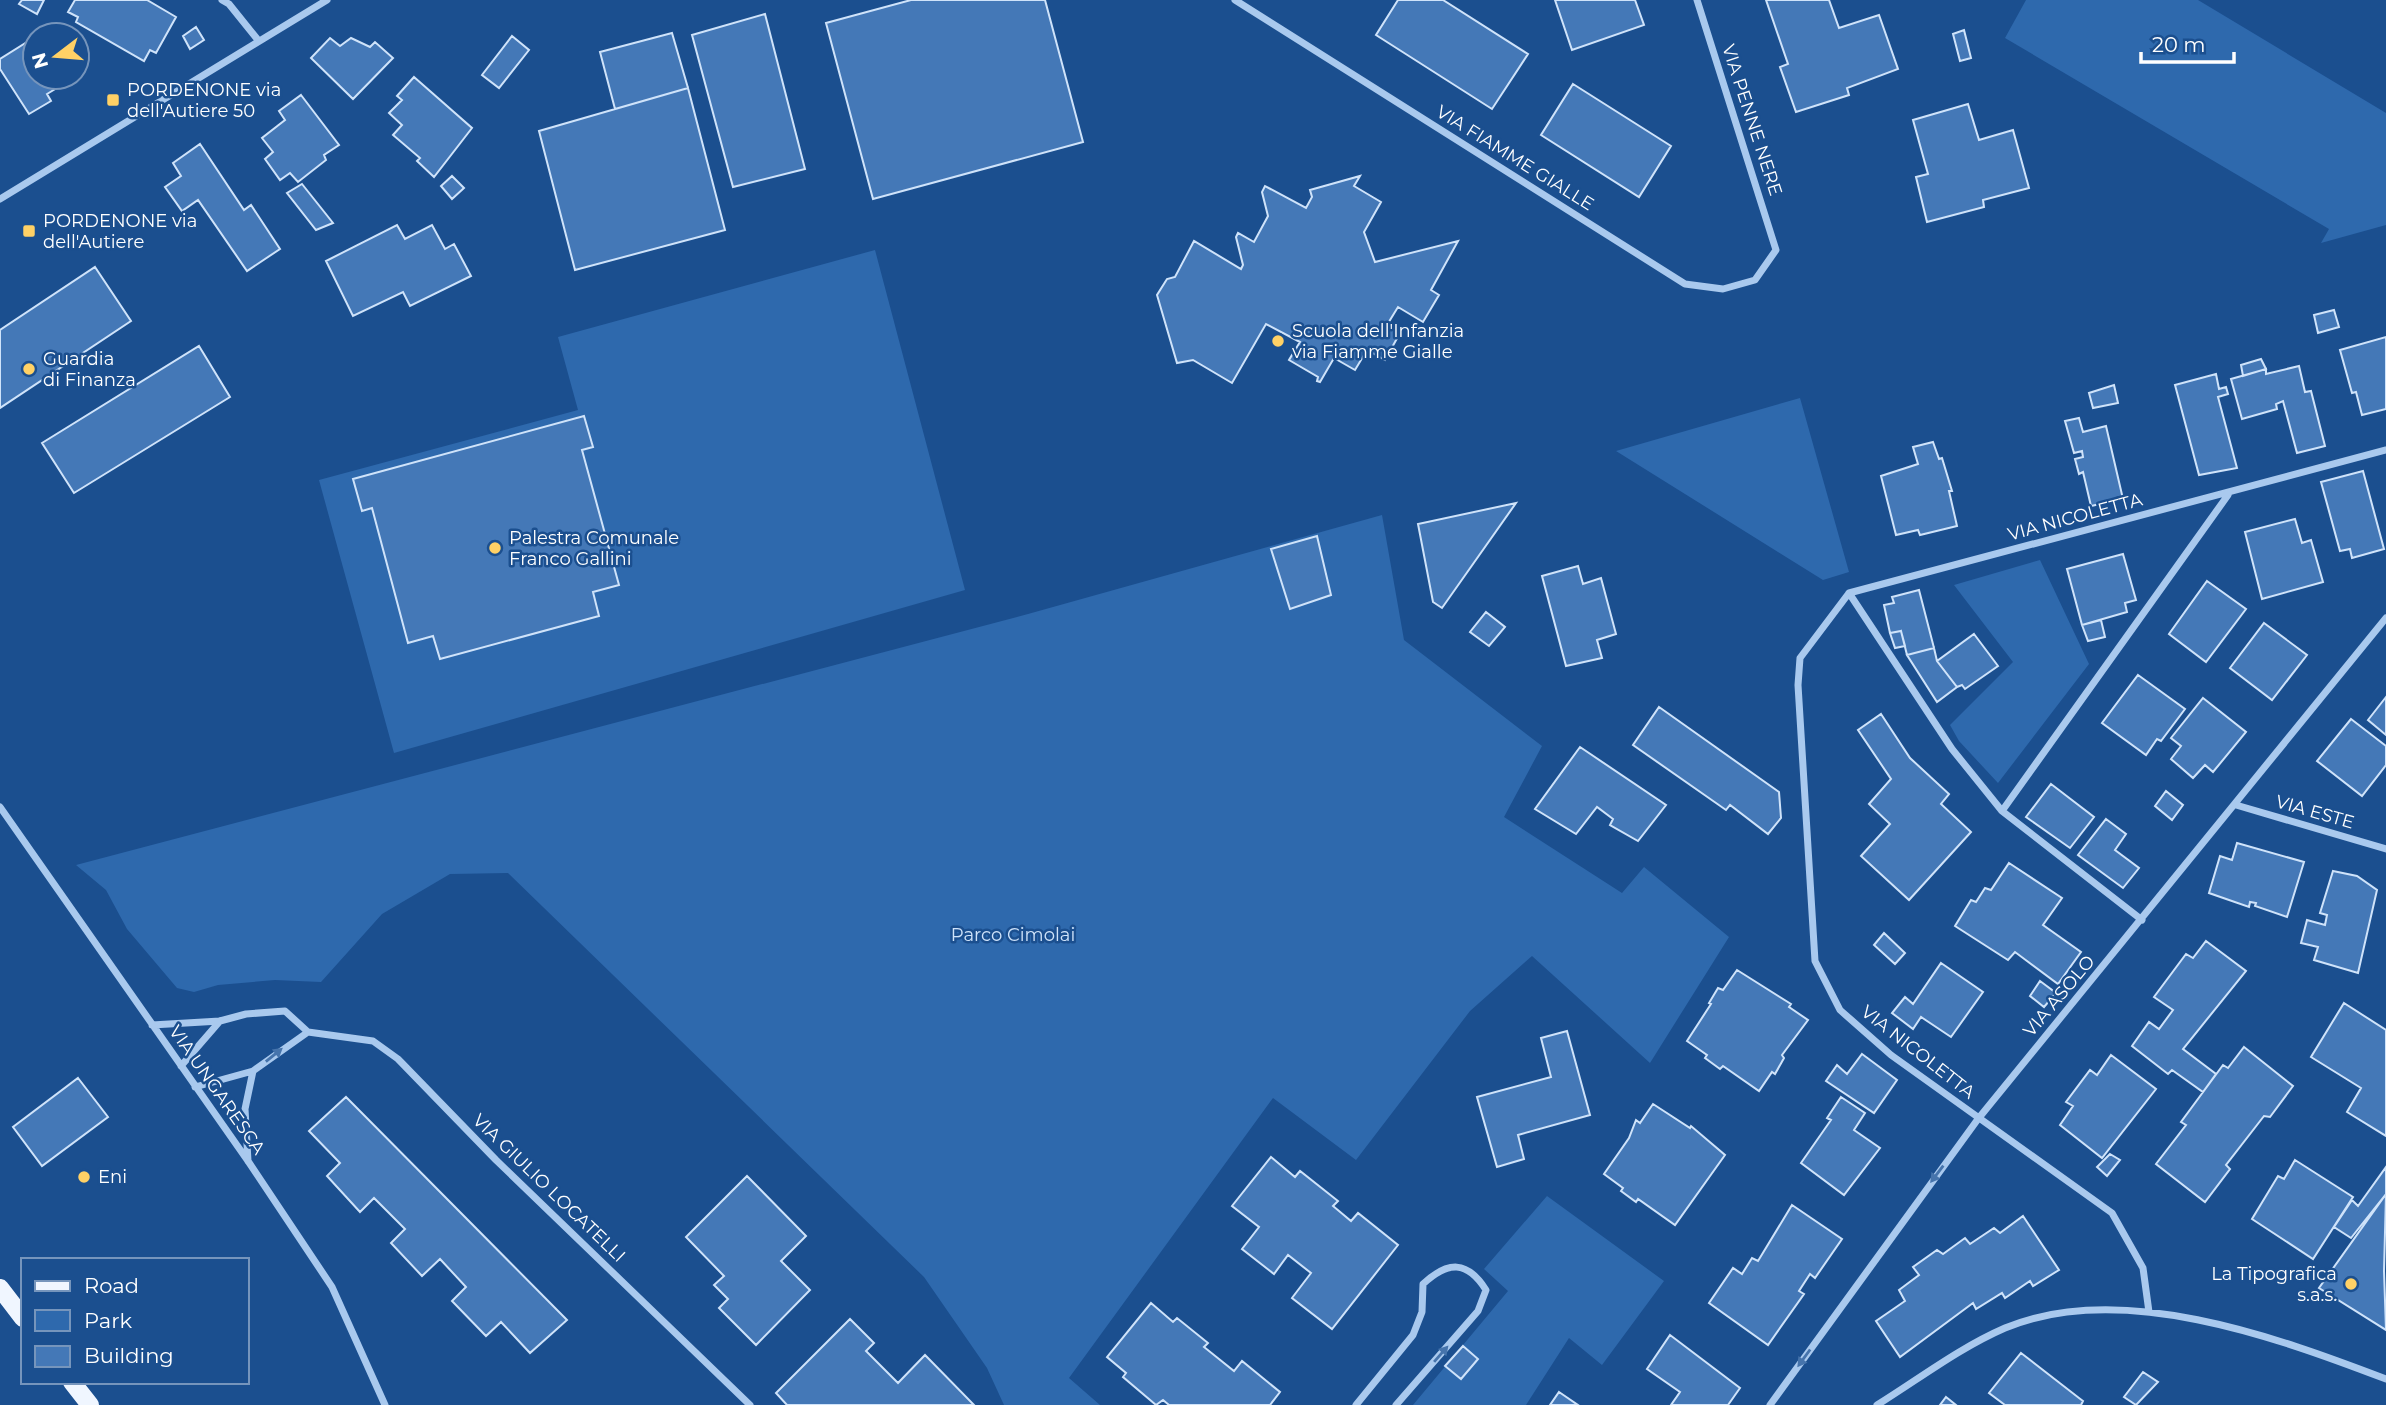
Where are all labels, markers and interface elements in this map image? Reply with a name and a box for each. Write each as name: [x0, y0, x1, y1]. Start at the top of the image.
north arrow: [21, 21, 91, 91]
scale bar: [2141, 21, 2234, 65]
text: 20 m: [2152, 32, 2206, 57]
street label: VIA PENNE NERE: [1717, 42, 1787, 198]
text: N: [27, 50, 53, 71]
place label: PORDENONE via dell'Autiere 50: [127, 79, 281, 122]
marker: PORDENONE via dell'Autiere 50: [105, 92, 121, 108]
street label: VIA FIAMME GIALLE: [1432, 101, 1598, 215]
place label: PORDENONE via dell'Autiere: [43, 210, 197, 253]
marker: PORDENONE via dell'Autiere: [21, 223, 37, 239]
place label: Scuola dell'Infanzia via Fiamme Gialle: [1292, 320, 1464, 363]
marker: Scuola dell'Infanzia via Fiamme Gialle: [1270, 333, 1286, 349]
place label: Guardia di Finanza: [43, 348, 136, 391]
marker: Guardia di Finanza: [21, 361, 37, 377]
street label: VIA NICOLETTA: [2005, 488, 2145, 546]
place label: Palestra Comunale Franco Gallini: [509, 527, 679, 570]
marker: Palestra Comunale Franco Gallini: [487, 540, 503, 556]
street label: VIA ESTE: [2273, 790, 2357, 834]
park label: Parco Cimolai: [951, 924, 1075, 946]
street label: VIA ASOLO: [2018, 951, 2100, 1041]
street label: VIA NICOLETTA: [1857, 1001, 1979, 1103]
street label: VIA UNGARESCA: [164, 1021, 270, 1159]
one-way arrow: [264, 1047, 282, 1062]
street label: VIA GIULIO LOCATELLI: [468, 1109, 630, 1267]
one-way arrow: [1930, 1165, 1944, 1183]
place label: Eni: [98, 1166, 127, 1188]
marker: Eni: [76, 1169, 92, 1185]
legend: [21, 1258, 248, 1384]
place label: La Tipografica s.a.s.: [2211, 1263, 2337, 1306]
text: Road: [84, 1273, 139, 1298]
marker: La Tipografica s.a.s.: [2343, 1276, 2359, 1292]
text: Park: [84, 1308, 132, 1333]
text: Building: [84, 1343, 174, 1368]
one-way arrow: [1433, 1345, 1448, 1362]
one-way arrow: [1797, 1349, 1811, 1367]

